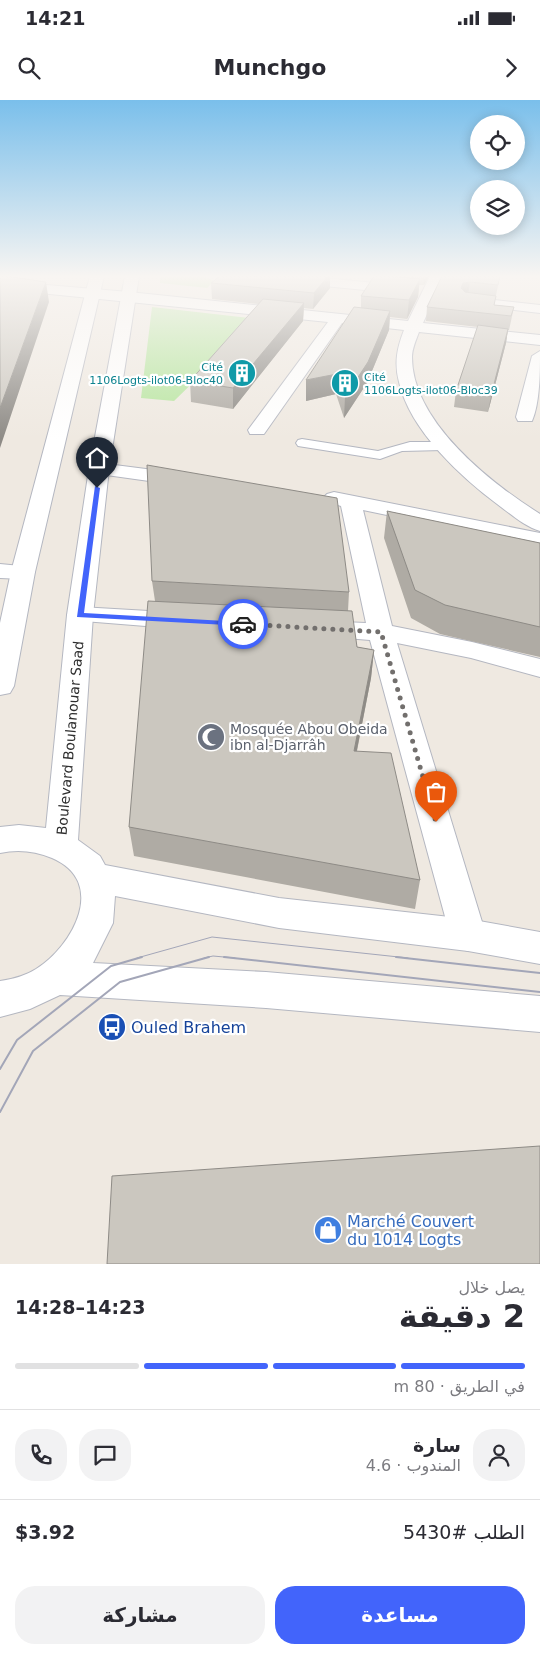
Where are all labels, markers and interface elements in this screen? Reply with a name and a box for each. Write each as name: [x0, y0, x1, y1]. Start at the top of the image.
text: 14:21: [25, 7, 85, 29]
icon: search: [15, 54, 43, 82]
icon: forward: [497, 54, 525, 82]
text: Munchgo: [214, 55, 326, 80]
map controls: [470, 115, 525, 235]
button: locate: [470, 115, 525, 170]
button: layers: [470, 180, 525, 235]
building icon: Cité 1106Logts-ilot06-Bloc40: [227, 358, 257, 388]
place label: Cité 1106Logts-ilot06-Bloc40: [89, 361, 223, 387]
building icon: Cité 1106Logts-ilot06-Bloc39: [330, 368, 360, 398]
place label: Cité 1106Logts-ilot06-Bloc39: [364, 371, 498, 397]
pin: [76, 437, 118, 488]
icon: home: [83, 444, 111, 472]
courier: [218, 599, 268, 649]
icon: car: [229, 610, 257, 638]
street label: Boulevard Boulanouar Saad: [54, 640, 86, 836]
place label: Mosquée Abou Obeida ibn al-Djarrâh: [230, 721, 388, 753]
mosque icon: Mosquée Abou Obeida ibn al-Djarrâh: [196, 722, 226, 752]
pin: [415, 771, 457, 822]
icon: bag: [422, 778, 450, 806]
bus stop icon: Ouled Brahem: [97, 1012, 127, 1042]
place label: Ouled Brahem: [131, 1018, 246, 1037]
place label: Marché Couvert du 1014 Logts: [347, 1212, 474, 1249]
shop icon: Marché Couvert du 1014 Logts: [313, 1215, 343, 1245]
text: يصل خلال: [458, 1278, 525, 1297]
text: 14:23–14:28: [15, 1296, 145, 1318]
text: 2 دقيقة: [399, 1297, 525, 1335]
text: في الطريق · 80 m: [394, 1377, 525, 1396]
button: phone: [15, 1429, 67, 1481]
button: chat: [79, 1429, 131, 1481]
button: person: [473, 1429, 525, 1481]
text: سارة: [413, 1434, 461, 1456]
text: المندوب · 4.6: [366, 1456, 461, 1475]
text: $3.92: [15, 1521, 75, 1543]
text: الطلب #5430: [403, 1521, 525, 1543]
button: مشاركة: [15, 1586, 265, 1644]
button: مساعدة: [275, 1586, 525, 1644]

